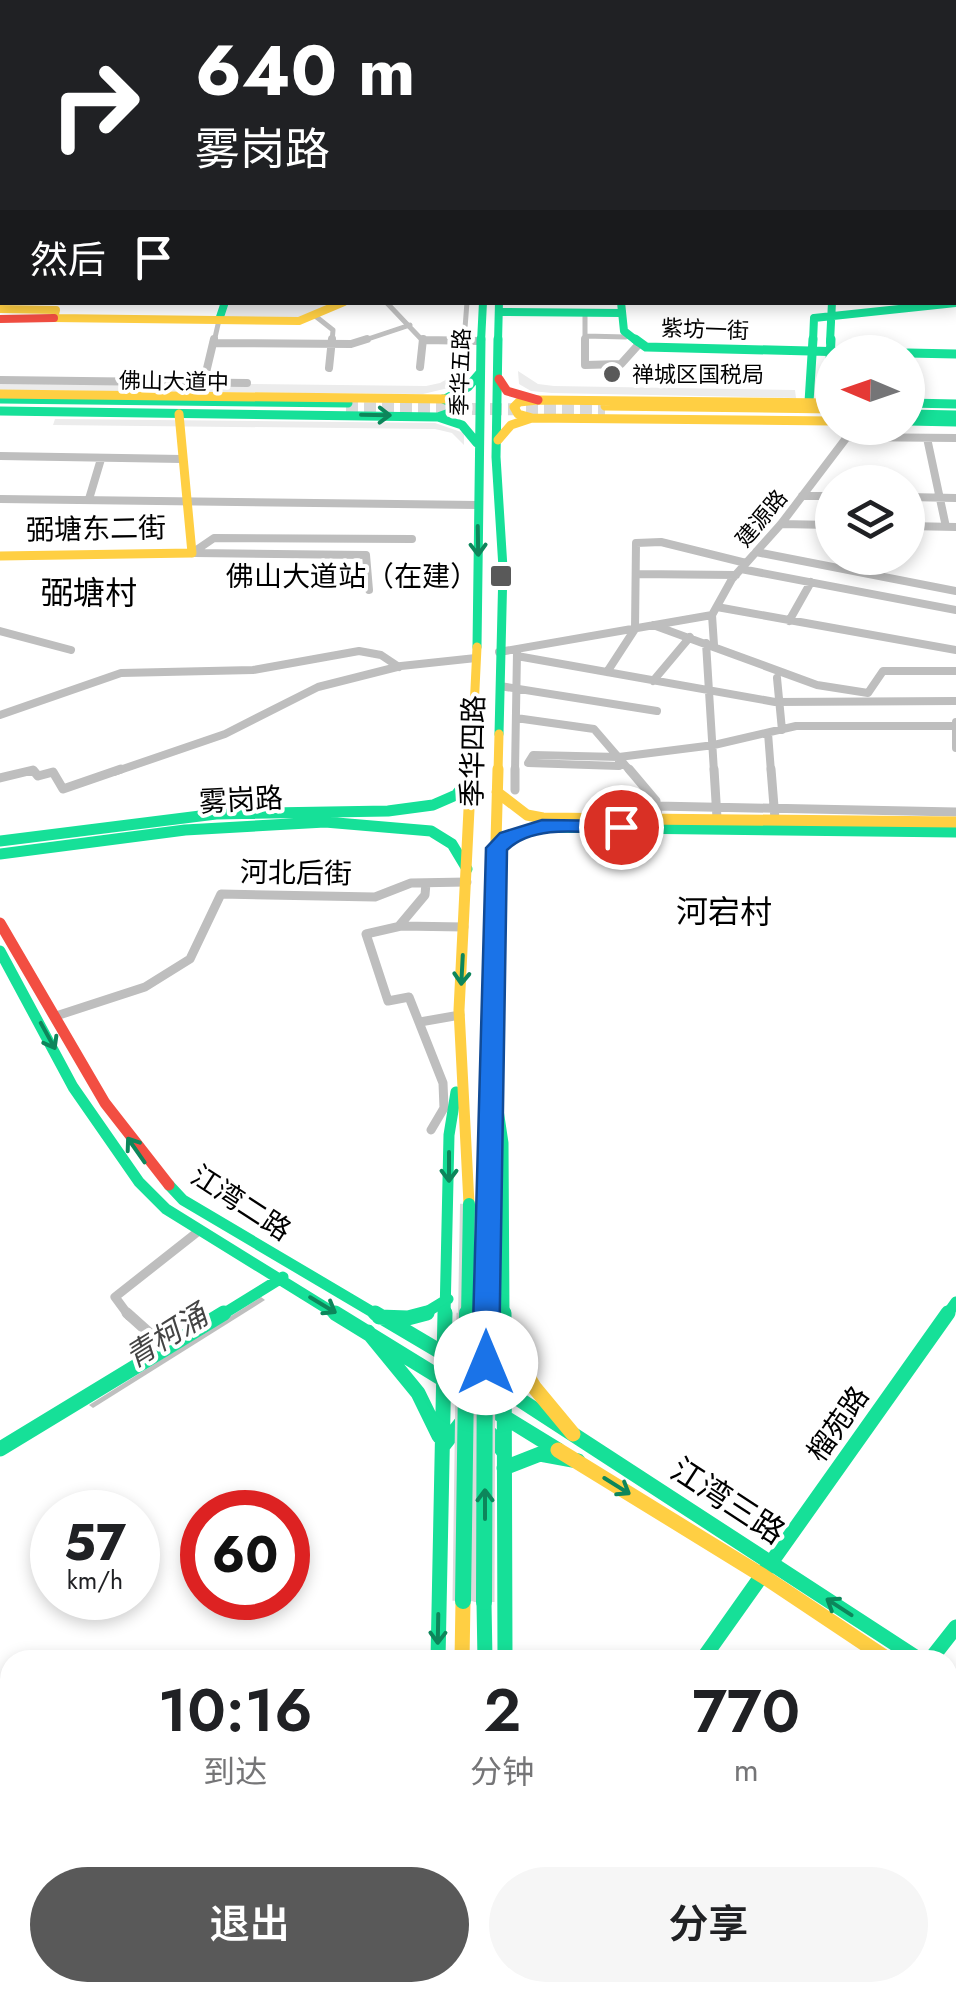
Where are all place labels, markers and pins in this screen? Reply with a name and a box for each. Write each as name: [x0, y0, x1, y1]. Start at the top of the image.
place label: 禅城区国税局: [632, 358, 764, 390]
marker: 禅城区国税局: [601, 363, 623, 385]
place label: 佛山大道站（在建）: [226, 556, 478, 597]
marker: 佛山大道站（在建）: [488, 563, 514, 589]
pin: [579, 785, 664, 870]

